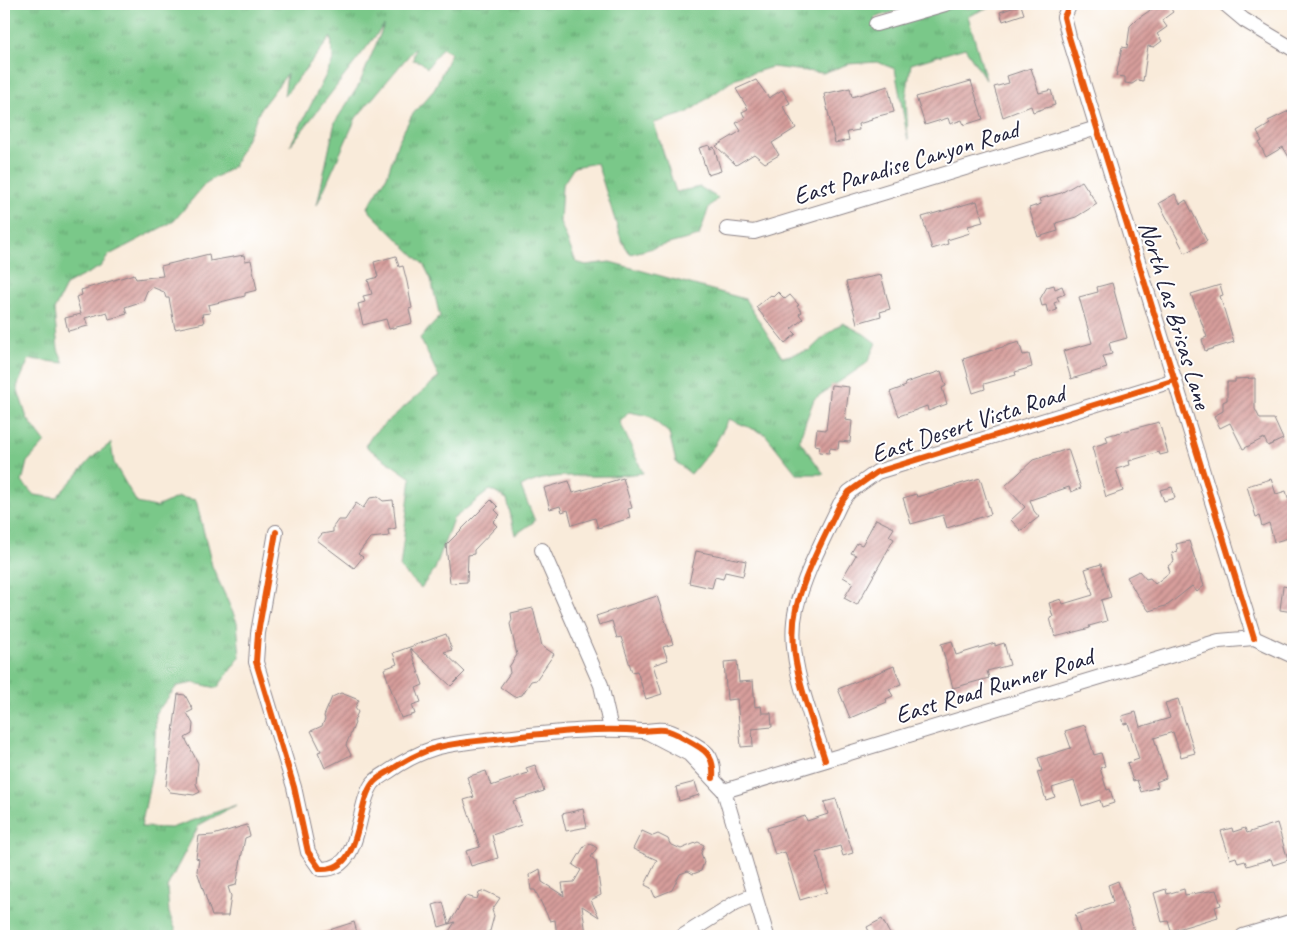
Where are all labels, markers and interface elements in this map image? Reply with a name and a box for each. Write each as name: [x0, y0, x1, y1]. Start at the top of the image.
street label: East Paradise Canyon Road: [790, 113, 1026, 212]
street label: North Las Brisas Lane: [1131, 217, 1219, 414]
street label: East Desert Vista Road: [867, 376, 1073, 470]
street label: East Road Runner Road: [891, 639, 1101, 731]

